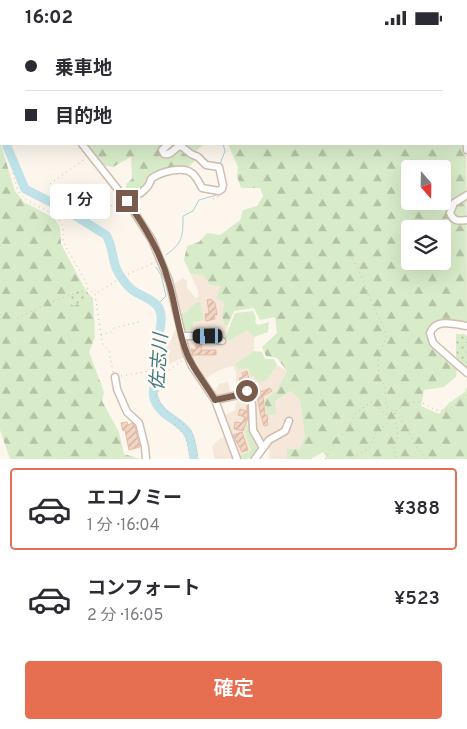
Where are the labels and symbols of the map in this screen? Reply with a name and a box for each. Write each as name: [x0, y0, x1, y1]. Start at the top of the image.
north arrow: [401, 160, 451, 210]
callout: 1 分: [49, 183, 110, 219]
route end: [116, 190, 138, 212]
car: [192, 328, 223, 344]
water label: 佐志川: [146, 331, 174, 391]
route start: [236, 380, 258, 402]

